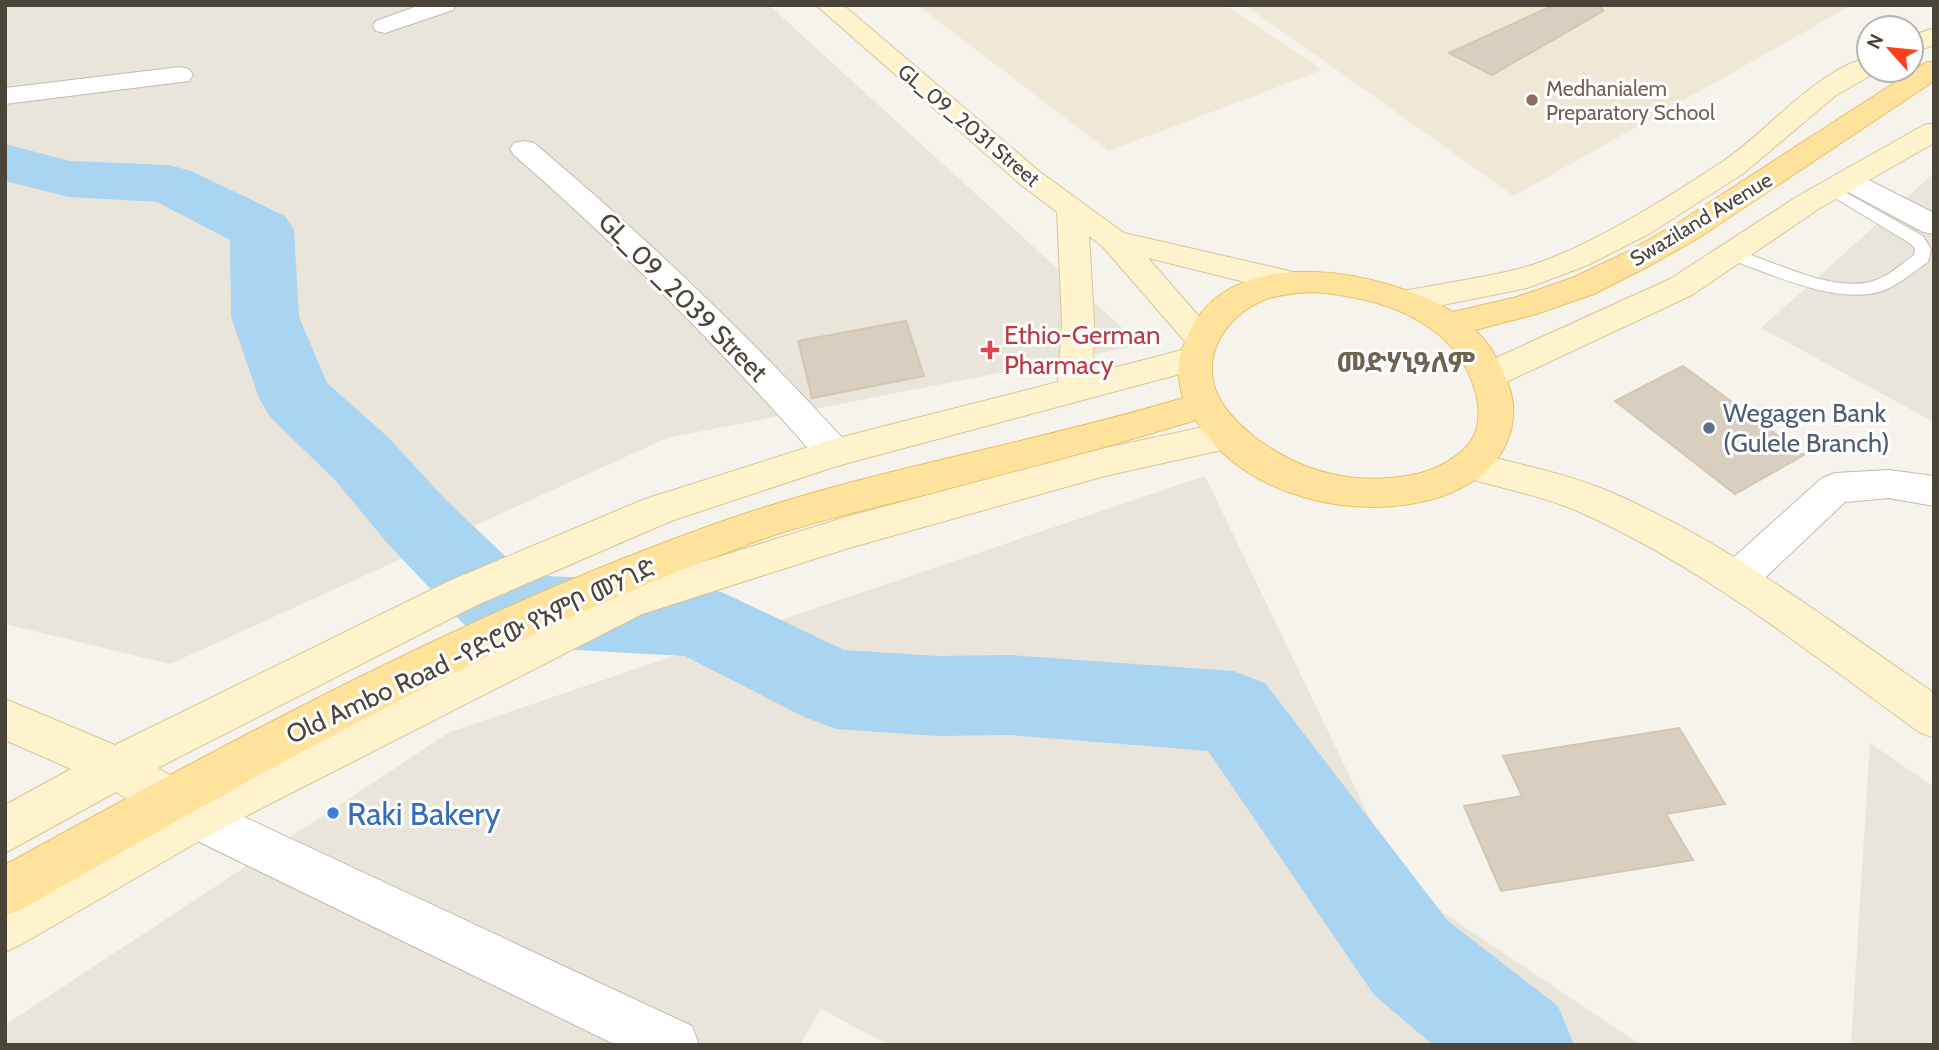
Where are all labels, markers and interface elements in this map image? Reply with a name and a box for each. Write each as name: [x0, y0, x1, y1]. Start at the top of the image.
north arrow: [1855, 14, 1925, 84]
text: N: [1862, 30, 1889, 53]
street label: GL_09_2031 Street: [893, 58, 1045, 192]
place label: Medhanialem Preparatory School: [1546, 76, 1715, 125]
marker: Medhanialem Preparatory School: [1524, 92, 1540, 108]
street label: Swaziland Avenue: [1625, 167, 1777, 271]
street label: GL_09_2039 Street: [592, 206, 774, 388]
place label: Ethio-German Pharmacy: [1004, 319, 1160, 381]
marker: Ethio-German Pharmacy: [982, 342, 998, 358]
district label: መድሃኒዓለም: [1336, 345, 1476, 379]
place label: Wegagen Bank (Gulele Branch): [1723, 397, 1890, 459]
marker: Wegagen Bank (Gulele Branch): [1701, 420, 1717, 436]
street label: Old Ambo Road -የድሮው የአምቦ መንገድ: [281, 551, 661, 751]
place label: Raki Bakery: [347, 794, 501, 833]
marker: Raki Bakery: [325, 805, 341, 821]

